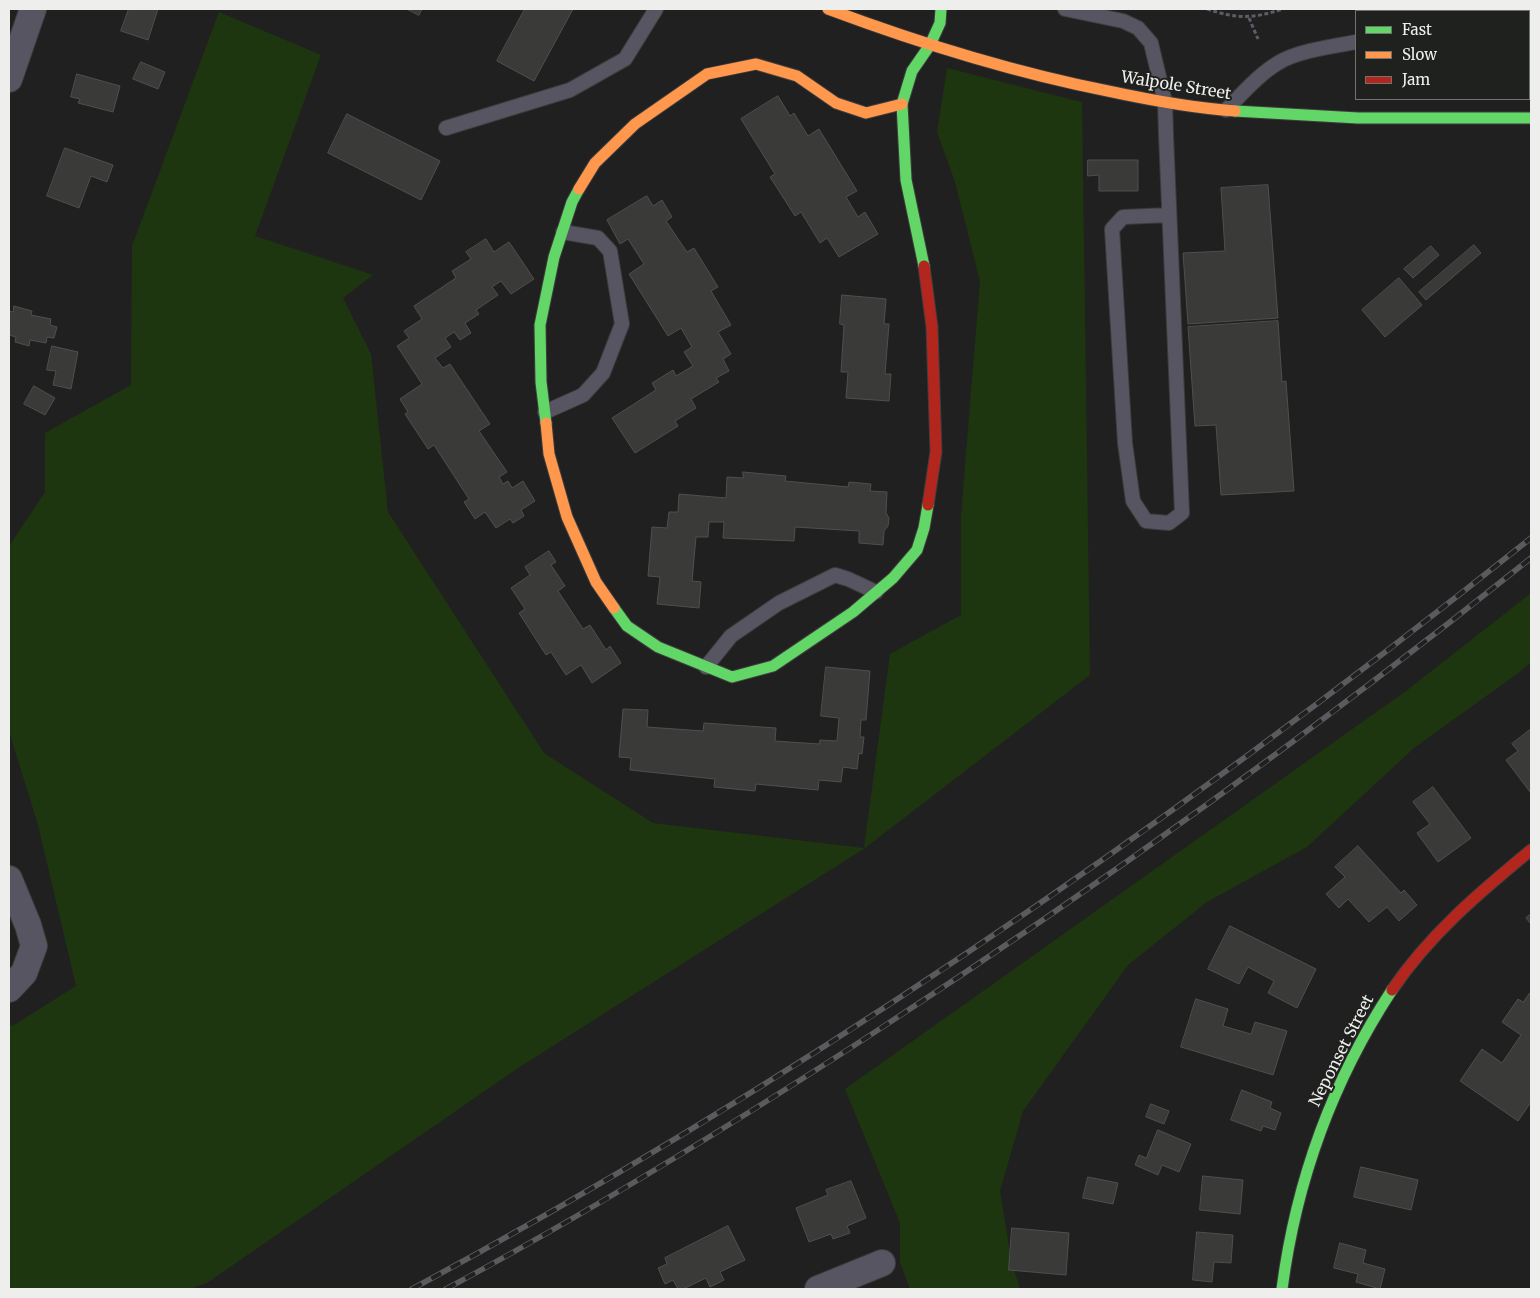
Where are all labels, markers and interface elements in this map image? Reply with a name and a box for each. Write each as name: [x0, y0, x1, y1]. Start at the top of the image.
legend: [1355, 10, 1530, 100]
text: Fast: [1402, 20, 1432, 39]
text: Slow: [1402, 45, 1437, 64]
street label: Walpole Street: [1120, 68, 1232, 104]
text: Jam: [1402, 70, 1430, 89]
street label: Neponset Street: [1306, 992, 1378, 1110]

